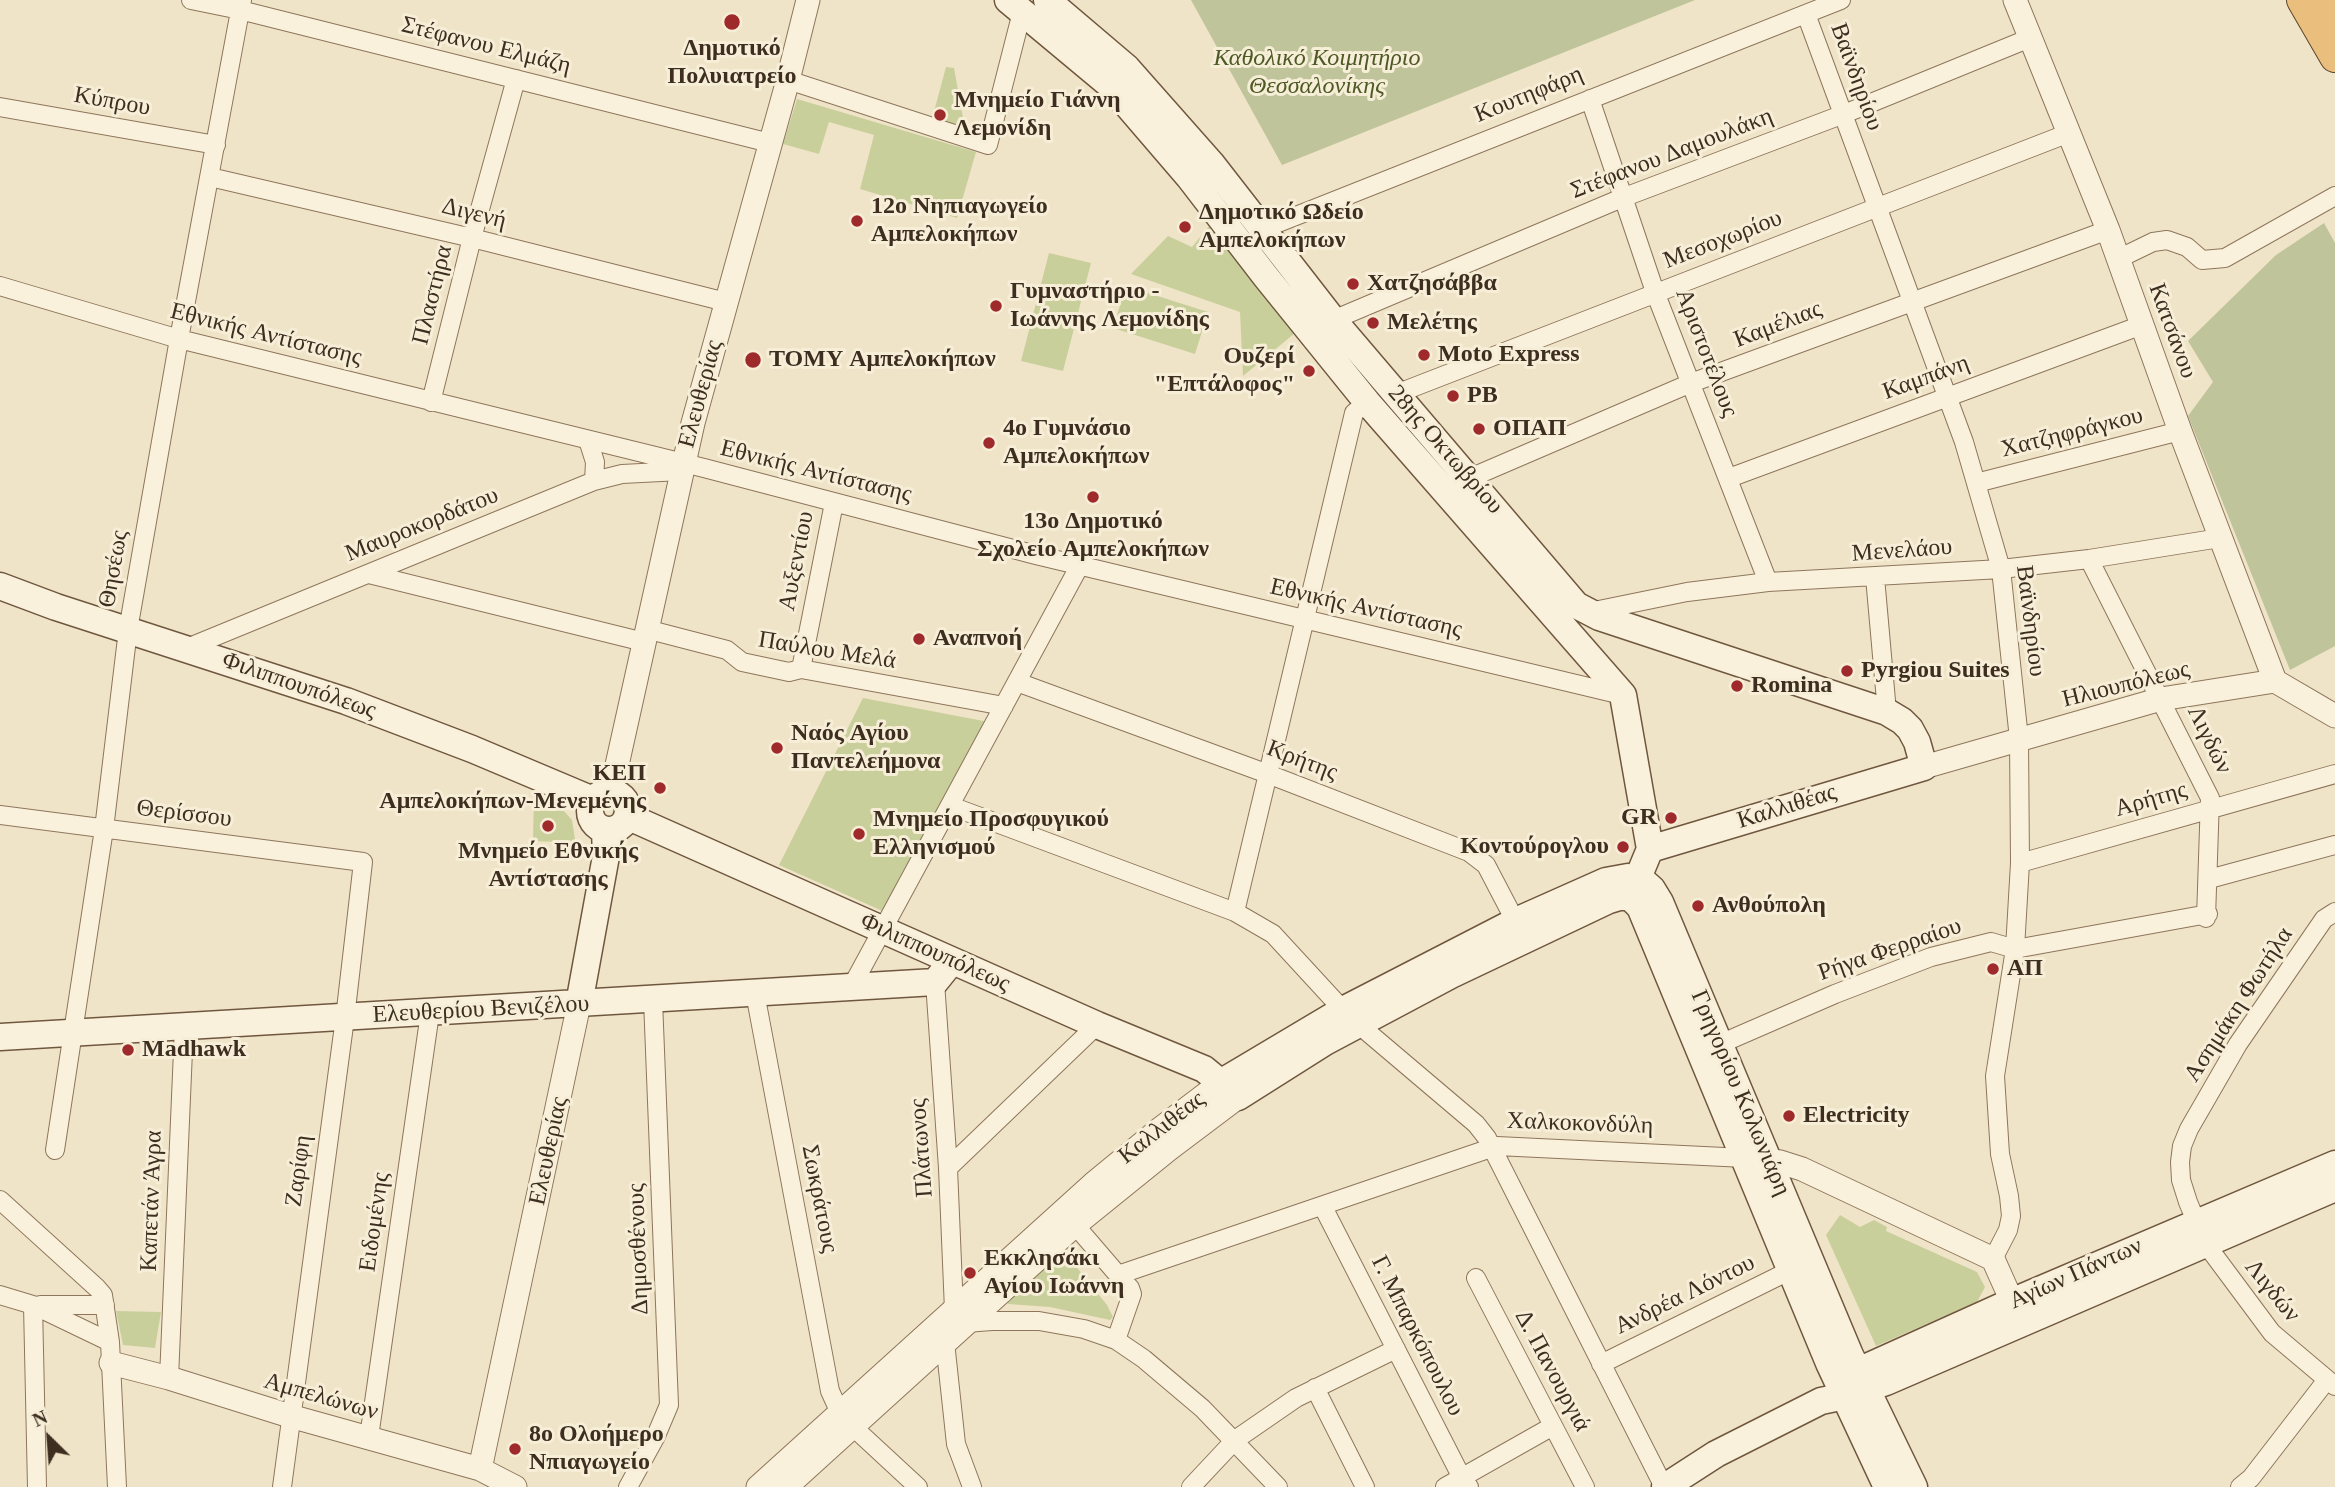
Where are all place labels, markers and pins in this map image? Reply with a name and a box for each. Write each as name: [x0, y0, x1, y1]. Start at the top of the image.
marker: Δημοτικό Πολυιατρείο: [722, 12, 742, 32]
place label: Δημοτικό Πολυιατρείο: [667, 35, 797, 91]
place label: Μνημείο Γιάννη Λεμονίδη: [954, 87, 1121, 143]
marker: Μνημείο Γιάννη Λεμονίδη: [932, 107, 948, 123]
place label: 12o Νηπιαγωγείο Αμπελοκήπων: [871, 193, 1048, 249]
place label: Δημοτικό Ωδείο Αμπελοκήπων: [1199, 199, 1364, 255]
marker: 12o Νηπιαγωγείο Αμπελοκήπων: [849, 213, 865, 229]
marker: Δημοτικό Ωδείο Αμπελοκήπων: [1177, 219, 1193, 235]
place label: Χατζησάββα: [1367, 270, 1497, 298]
marker: Χατζησάββα: [1345, 276, 1361, 292]
place label: Γυμναστήριο - Ιωάννης Λεμονίδης: [1010, 278, 1209, 334]
marker: Γυμναστήριο - Ιωάννης Λεμονίδης: [988, 298, 1004, 314]
place label: Μελέτης: [1387, 309, 1477, 337]
marker: Μελέτης: [1365, 315, 1381, 331]
place label: Moto Express: [1438, 341, 1580, 369]
place label: Ουζερί "Επτάλοφος": [1154, 343, 1295, 399]
place label: ΤΟΜΥ Αμπελοκήπων: [769, 346, 996, 374]
marker: Moto Express: [1416, 347, 1432, 363]
marker: ΤΟΜΥ Αμπελοκήπων: [743, 350, 763, 370]
marker: Ουζερί "Επτάλοφος": [1301, 363, 1317, 379]
place label: PB: [1467, 382, 1498, 410]
marker: PB: [1445, 388, 1461, 404]
place label: 4ο Γυμνάσιο Αμπελοκήπων: [1003, 415, 1149, 471]
place label: ΟΠΑΠ: [1493, 415, 1566, 443]
marker: ΟΠΑΠ: [1471, 421, 1487, 437]
marker: 4ο Γυμνάσιο Αμπελοκήπων: [981, 435, 997, 451]
marker: 13o Δημοτικό Σχολείο Αμπελοκήπων: [1085, 489, 1101, 505]
place label: 13o Δημοτικό Σχολείο Αμπελοκήπων: [977, 508, 1209, 564]
place label: Αναπνοή: [933, 625, 1022, 653]
marker: Αναπνοή: [911, 631, 927, 647]
place label: Pyrgiou Suites: [1861, 657, 2010, 685]
marker: Pyrgiou Suites: [1839, 663, 1855, 679]
place label: Romina: [1751, 672, 1832, 700]
marker: Romina: [1729, 678, 1745, 694]
place label: Ναός Αγίου Παντελεήμονα: [791, 720, 940, 776]
marker: Ναός Αγίου Παντελεήμονα: [769, 740, 785, 756]
place label: ΚΕΠ Αμπελοκήπων-Μενεμένης: [379, 760, 646, 816]
marker: ΚΕΠ Αμπελοκήπων-Μενεμένης: [652, 780, 668, 796]
place label: GR: [1621, 804, 1657, 832]
place label: Μνημείο Προσφυγικού Ελληνισμού: [873, 806, 1109, 862]
marker: GR: [1663, 810, 1679, 826]
marker: Μνημείο Εθνικής Αντίστασης: [540, 818, 556, 834]
marker: Μνημείο Προσφυγικού Ελληνισμού: [851, 826, 867, 842]
place label: Κοντούρογλου: [1460, 833, 1609, 861]
place label: Μνημείο Εθνικής Αντίστασης: [458, 838, 638, 894]
marker: Κοντούρογλου: [1615, 839, 1631, 855]
place label: Ανθούπολη: [1712, 892, 1826, 920]
marker: Ανθούπολη: [1690, 898, 1706, 914]
place label: ΑΠ: [2007, 955, 2043, 983]
marker: ΑΠ: [1985, 961, 2001, 977]
place label: Madhawk: [142, 1036, 246, 1064]
marker: Madhawk: [120, 1042, 136, 1058]
place label: Electricity: [1803, 1102, 1910, 1130]
marker: Electricity: [1781, 1108, 1797, 1124]
place label: Εκκλησάκι Αγίου Ιωάννη: [984, 1245, 1124, 1301]
marker: Εκκλησάκι Αγίου Ιωάννη: [962, 1265, 978, 1281]
place label: 8o Ολοήμερο Νπιαγωγείο: [529, 1421, 664, 1477]
marker: 8o Ολοήμερο Νπιαγωγείο: [507, 1441, 523, 1457]

